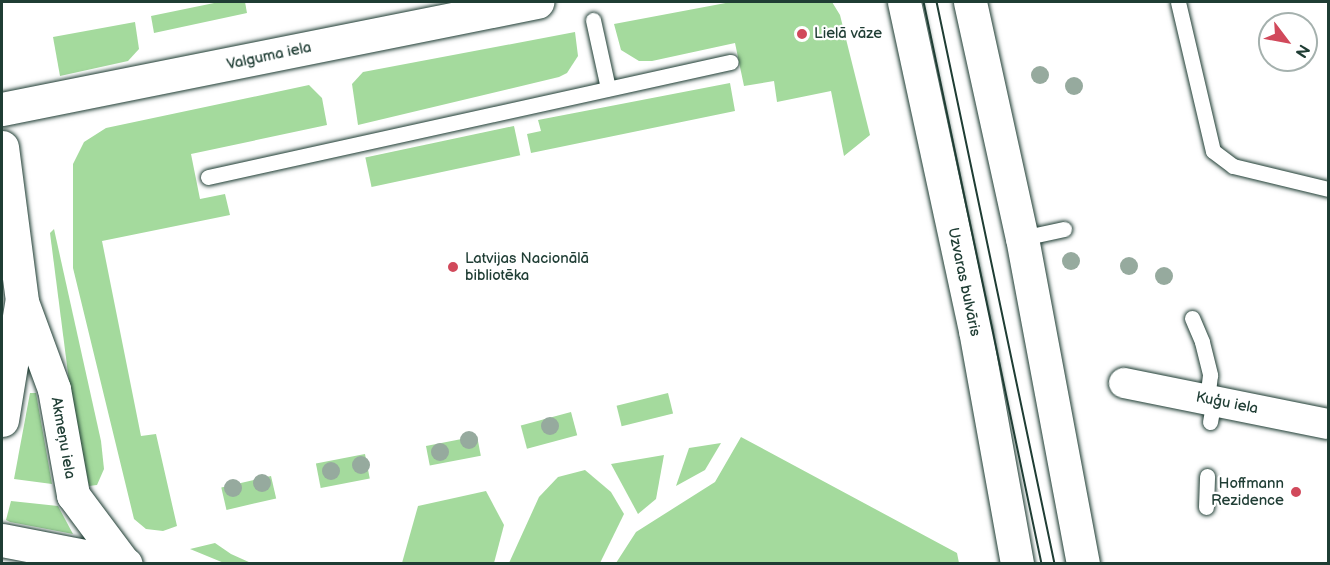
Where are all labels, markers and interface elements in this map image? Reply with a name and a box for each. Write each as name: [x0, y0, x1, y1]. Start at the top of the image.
north arrow: [1258, 12, 1318, 72]
place label: Lielā vāze: [814, 25, 882, 43]
marker: Lielā vāze: [795, 27, 809, 41]
street label: Valguma iela: [225, 38, 313, 74]
text: N: [1291, 41, 1313, 61]
street label: Uzvaras bulvāris: [944, 226, 984, 338]
place label: Latvijas Nacionālā bibliotēka: [465, 249, 589, 284]
marker: Latvijas Nacionālā bibliotēka: [446, 260, 460, 274]
street label: Kuģu iela: [1194, 388, 1260, 418]
street label: Akmeņu iela: [47, 396, 79, 480]
place label: Hoffmann Rezidence: [1211, 474, 1284, 509]
marker: Hoffmann Rezidence: [1289, 485, 1303, 499]

